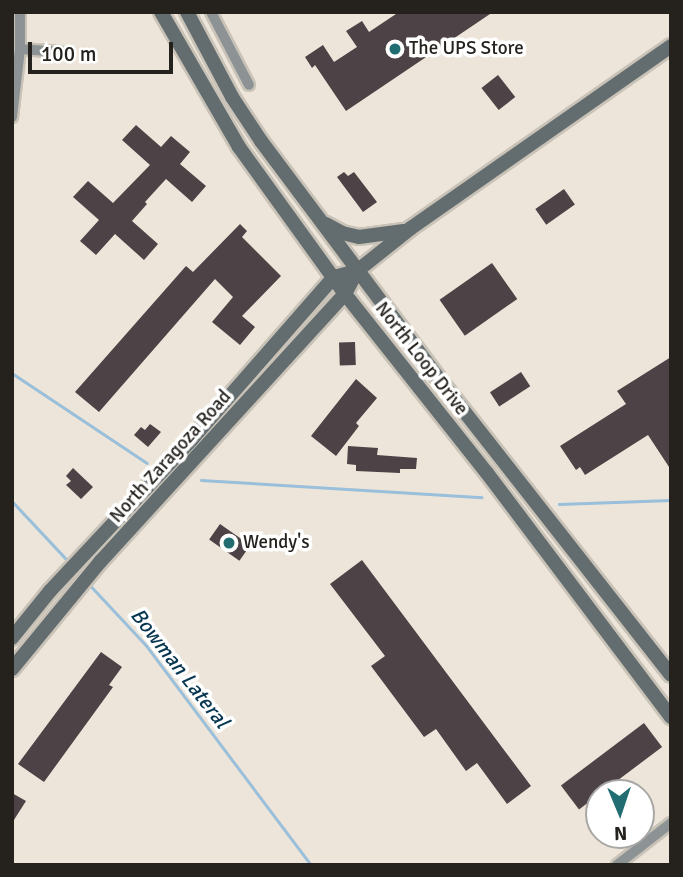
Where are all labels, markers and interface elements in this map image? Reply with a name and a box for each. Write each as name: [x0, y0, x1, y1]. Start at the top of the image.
scale bar: [32, 28, 177, 72]
place label: The UPS Store: [409, 38, 524, 60]
text: 100 m: [41, 41, 96, 67]
marker: The UPS Store: [387, 41, 403, 57]
street label: North Loop Drive: [370, 298, 472, 420]
street label: North Zaragoza Road: [106, 386, 236, 528]
place label: Wendy's: [243, 532, 309, 554]
marker: Wendy's: [221, 535, 237, 551]
water label: Bowman Lateral: [125, 603, 235, 733]
north arrow: [585, 779, 655, 849]
text: N: [614, 821, 628, 845]

